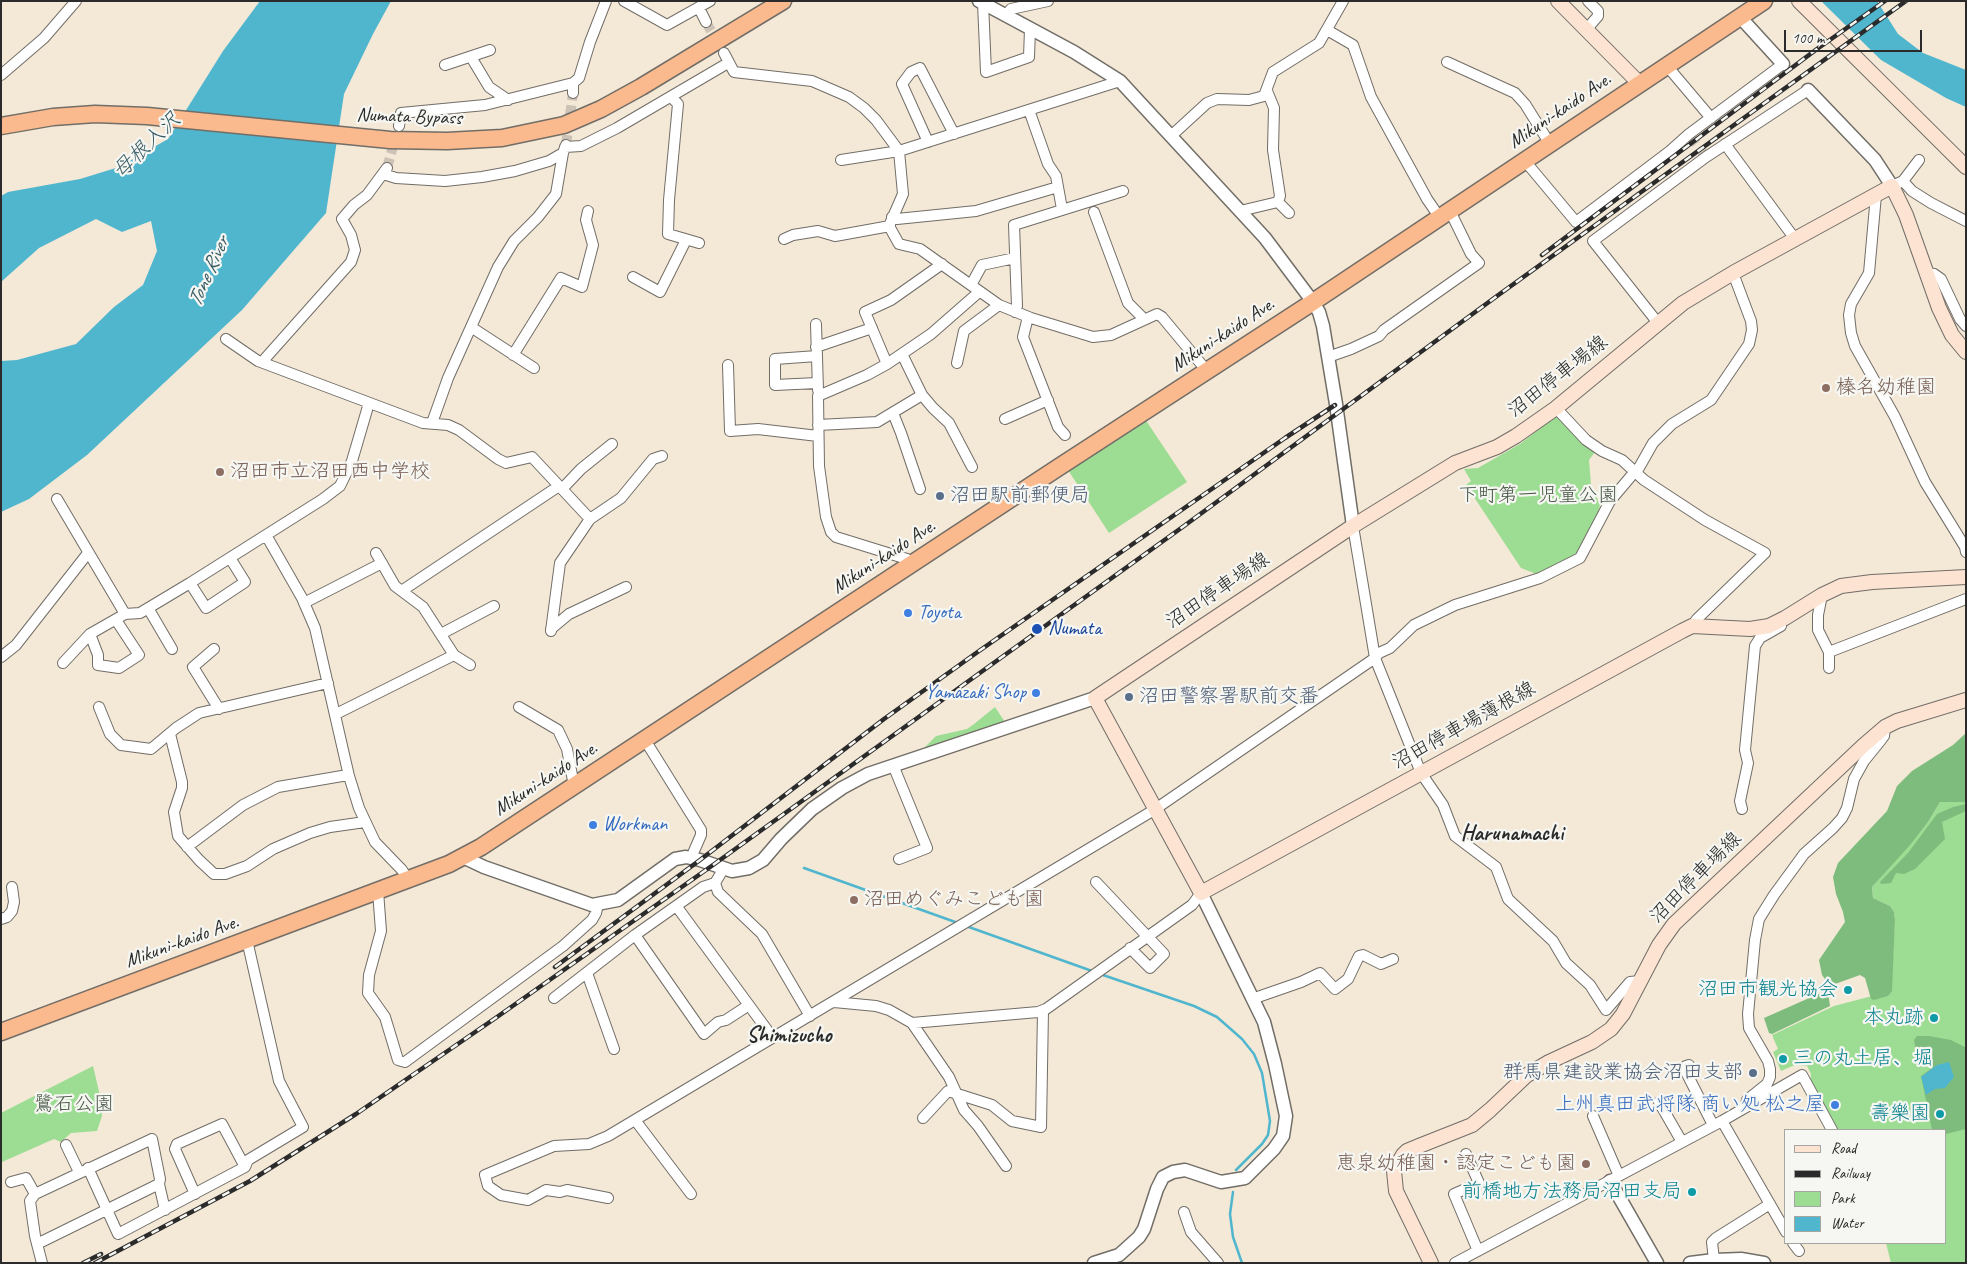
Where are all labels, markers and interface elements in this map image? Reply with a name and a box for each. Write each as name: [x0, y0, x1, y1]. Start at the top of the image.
scale bar: [1787, 20, 1924, 52]
text: 100 m: [1792, 29, 1824, 48]
street label: Mikuni-kaido Ave.: [1504, 68, 1616, 154]
street label: Numata Bypass: [356, 103, 462, 131]
water label: 母根入沢: [108, 108, 186, 184]
water label: Tone River: [183, 233, 235, 311]
street label: Mikuni-kaido Ave.: [1167, 293, 1279, 377]
street label: 沼田停車場線: [1503, 331, 1613, 423]
place label: 榛名幼稚園: [1836, 376, 1936, 400]
marker: 榛名幼稚園: [1820, 382, 1832, 394]
place label: 沼田市立沼田西中学校: [230, 460, 430, 484]
marker: 沼田市立沼田西中学校: [214, 466, 226, 478]
place label: 沼田駅前郵便局: [950, 484, 1090, 508]
park label: 下町第一児童公園: [1458, 484, 1618, 508]
marker: 沼田駅前郵便局: [934, 490, 946, 502]
street label: Mikuni-kaido Ave.: [828, 515, 940, 599]
street label: 沼田停車場線: [1162, 548, 1274, 634]
place label: Toyota: [918, 601, 961, 625]
marker: Toyota: [902, 607, 914, 619]
place label: Numata: [1048, 617, 1101, 641]
marker: Numata: [1030, 622, 1044, 636]
street label: 沼田停車場薄根線: [1388, 677, 1540, 775]
place label: Yamazaki Shop: [925, 681, 1026, 705]
place label: 沼田警察署駅前交番: [1139, 685, 1319, 709]
marker: Yamazaki Shop: [1030, 687, 1042, 699]
marker: 沼田警察署駅前交番: [1123, 691, 1135, 703]
street label: Mikuni-kaido Ave.: [490, 737, 602, 821]
place label: Workman: [603, 813, 667, 837]
marker: Workman: [587, 819, 599, 831]
district label: Harunamachi: [1461, 821, 1563, 847]
street label: 沼田停車場線: [1645, 827, 1747, 929]
place label: 沼田めぐみこども園: [864, 888, 1044, 912]
marker: 沼田めぐみこども園: [848, 894, 860, 906]
street label: Mikuni-kaido Ave.: [122, 910, 242, 974]
place label: 沼田市観光協会: [1698, 978, 1838, 1002]
marker: 沼田市観光協会: [1842, 984, 1854, 996]
place label: 本丸跡: [1864, 1006, 1924, 1030]
marker: 本丸跡: [1928, 1012, 1940, 1024]
district label: Shimizucho: [746, 1023, 832, 1049]
place label: 三の丸土居、堀: [1793, 1047, 1933, 1071]
marker: 三の丸土居、堀: [1777, 1053, 1789, 1065]
place label: 群馬県建設業協会沼田支部: [1503, 1061, 1743, 1085]
marker: 群馬県建設業協会沼田支部: [1747, 1067, 1759, 1079]
park label: 鷺石公園: [34, 1093, 114, 1117]
place label: 上州真田武将隊 商い処 松之屋: [1555, 1093, 1825, 1117]
marker: 上州真田武将隊 商い処 松之屋: [1829, 1099, 1841, 1111]
place label: 壽樂園: [1870, 1102, 1930, 1126]
marker: 壽樂園: [1934, 1108, 1946, 1120]
legend: [1784, 1129, 1947, 1244]
text: Road: [1831, 1139, 1856, 1158]
place label: 恵泉幼稚園・認定こども園: [1336, 1152, 1576, 1176]
marker: 恵泉幼稚園・認定こども園: [1580, 1158, 1592, 1170]
text: Railway: [1831, 1164, 1870, 1183]
place label: 前橋地方法務局沼田支局: [1462, 1180, 1682, 1204]
marker: 前橋地方法務局沼田支局: [1686, 1186, 1698, 1198]
text: Park: [1831, 1189, 1855, 1208]
text: Water: [1831, 1214, 1864, 1233]

